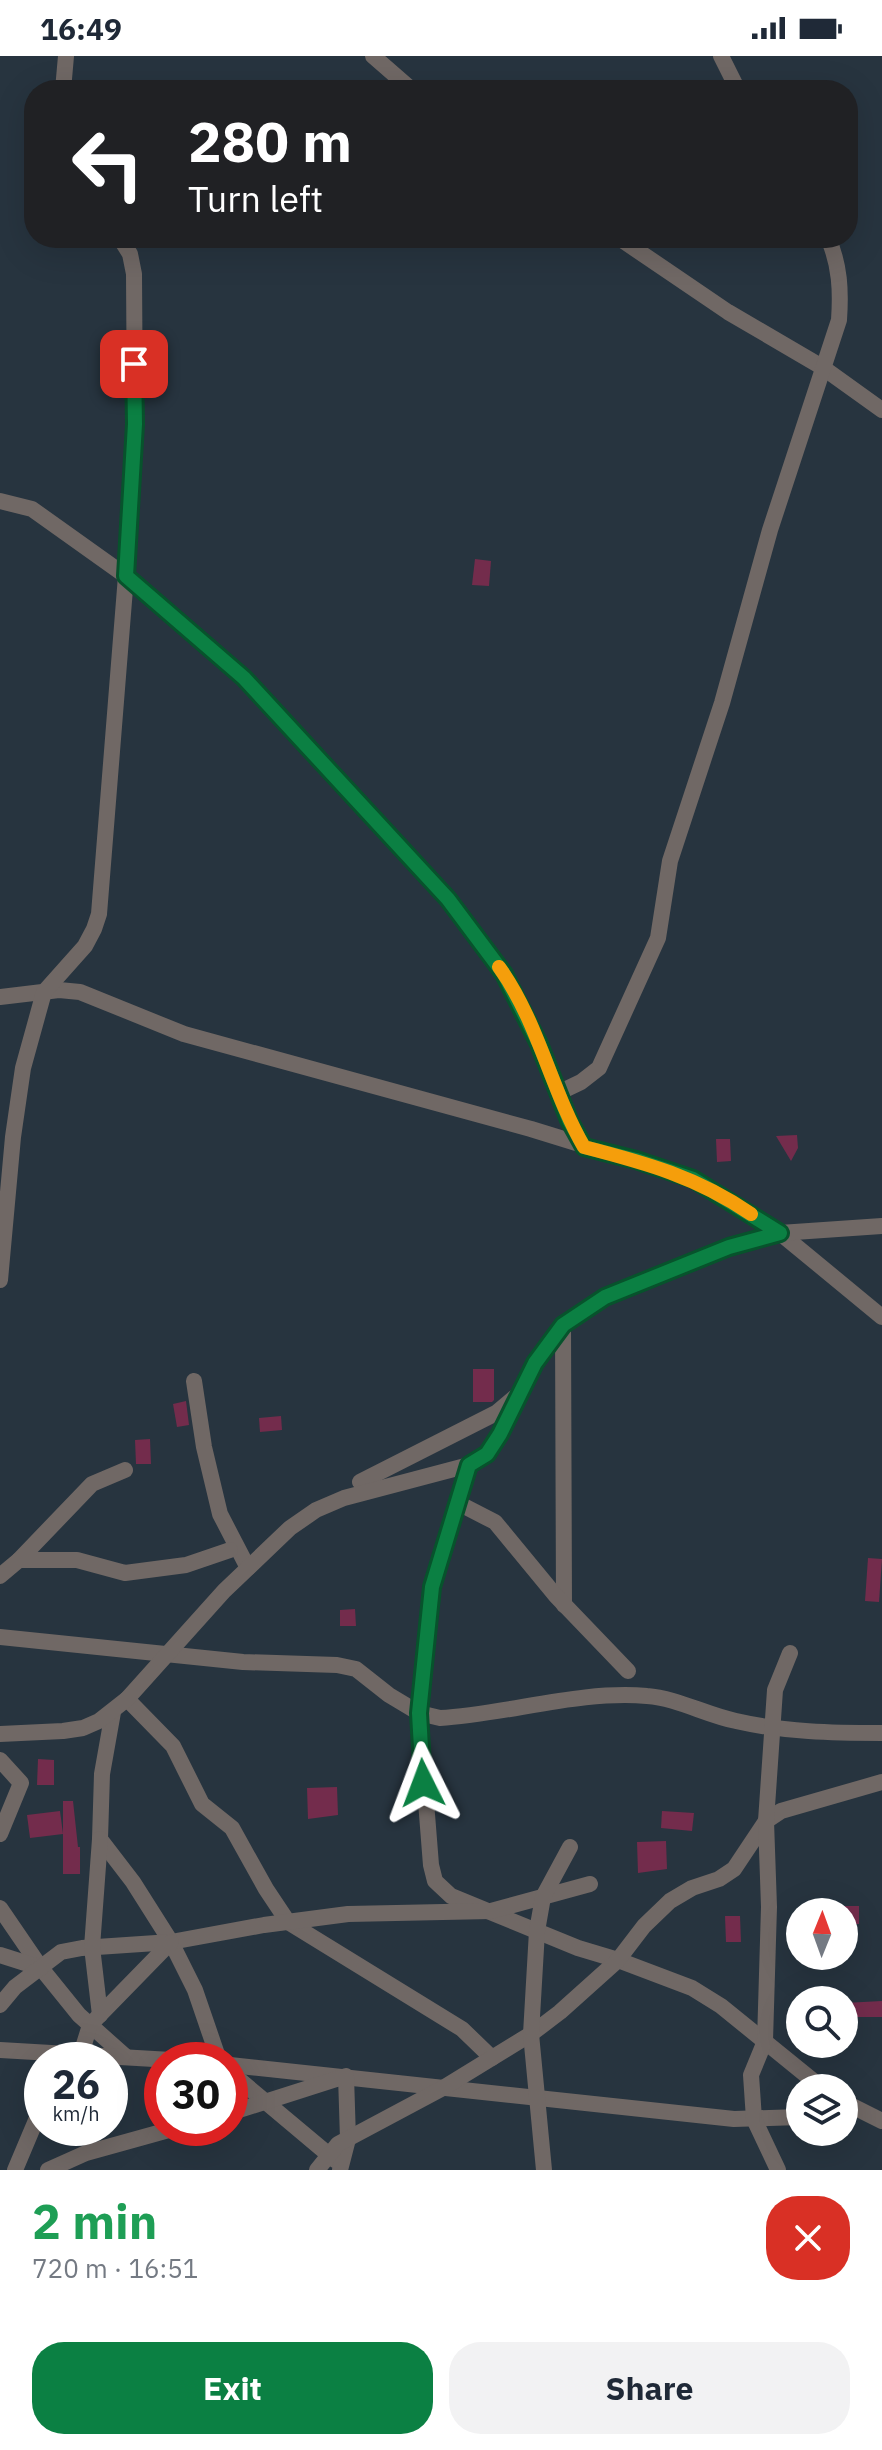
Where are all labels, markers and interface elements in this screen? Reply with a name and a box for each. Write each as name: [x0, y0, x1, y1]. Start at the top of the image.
text: 16:49: [40, 9, 122, 48]
text: 280 m: [188, 105, 352, 177]
icon: left: [56, 112, 160, 216]
text: Turn left: [188, 175, 323, 222]
pin: [100, 330, 168, 398]
icon: arrive: [112, 342, 156, 386]
position arrow: [381, 1741, 465, 1825]
north arrow: [786, 1898, 858, 1970]
map controls: [786, 1898, 858, 2146]
button: search: [786, 1986, 858, 2058]
speed limit sign: 30: [144, 2042, 248, 2146]
text: 26: [52, 2058, 100, 2110]
button: layers: [786, 2074, 858, 2146]
text: km/h: [52, 2100, 100, 2127]
text: 2 min: [32, 2190, 157, 2252]
button: close: [766, 2196, 850, 2280]
text: 720 m · 16:51: [32, 2251, 198, 2285]
button: Exit: [32, 2342, 433, 2434]
button: Share: [449, 2342, 850, 2434]

